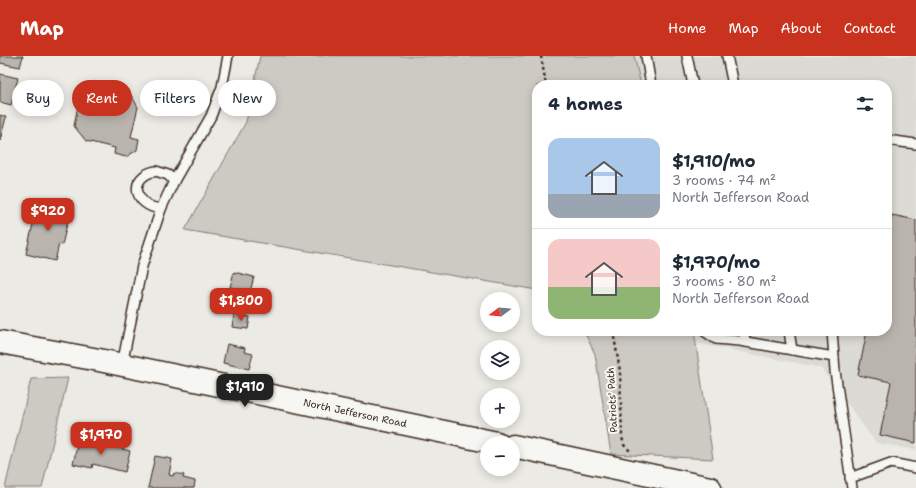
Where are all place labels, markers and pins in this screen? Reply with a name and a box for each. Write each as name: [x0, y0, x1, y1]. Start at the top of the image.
pin: $920: [24, 198, 72, 232]
pin: $1,800: [208, 288, 274, 322]
pin: $1,910: [212, 374, 278, 408]
pin: $1,970: [68, 422, 134, 456]

